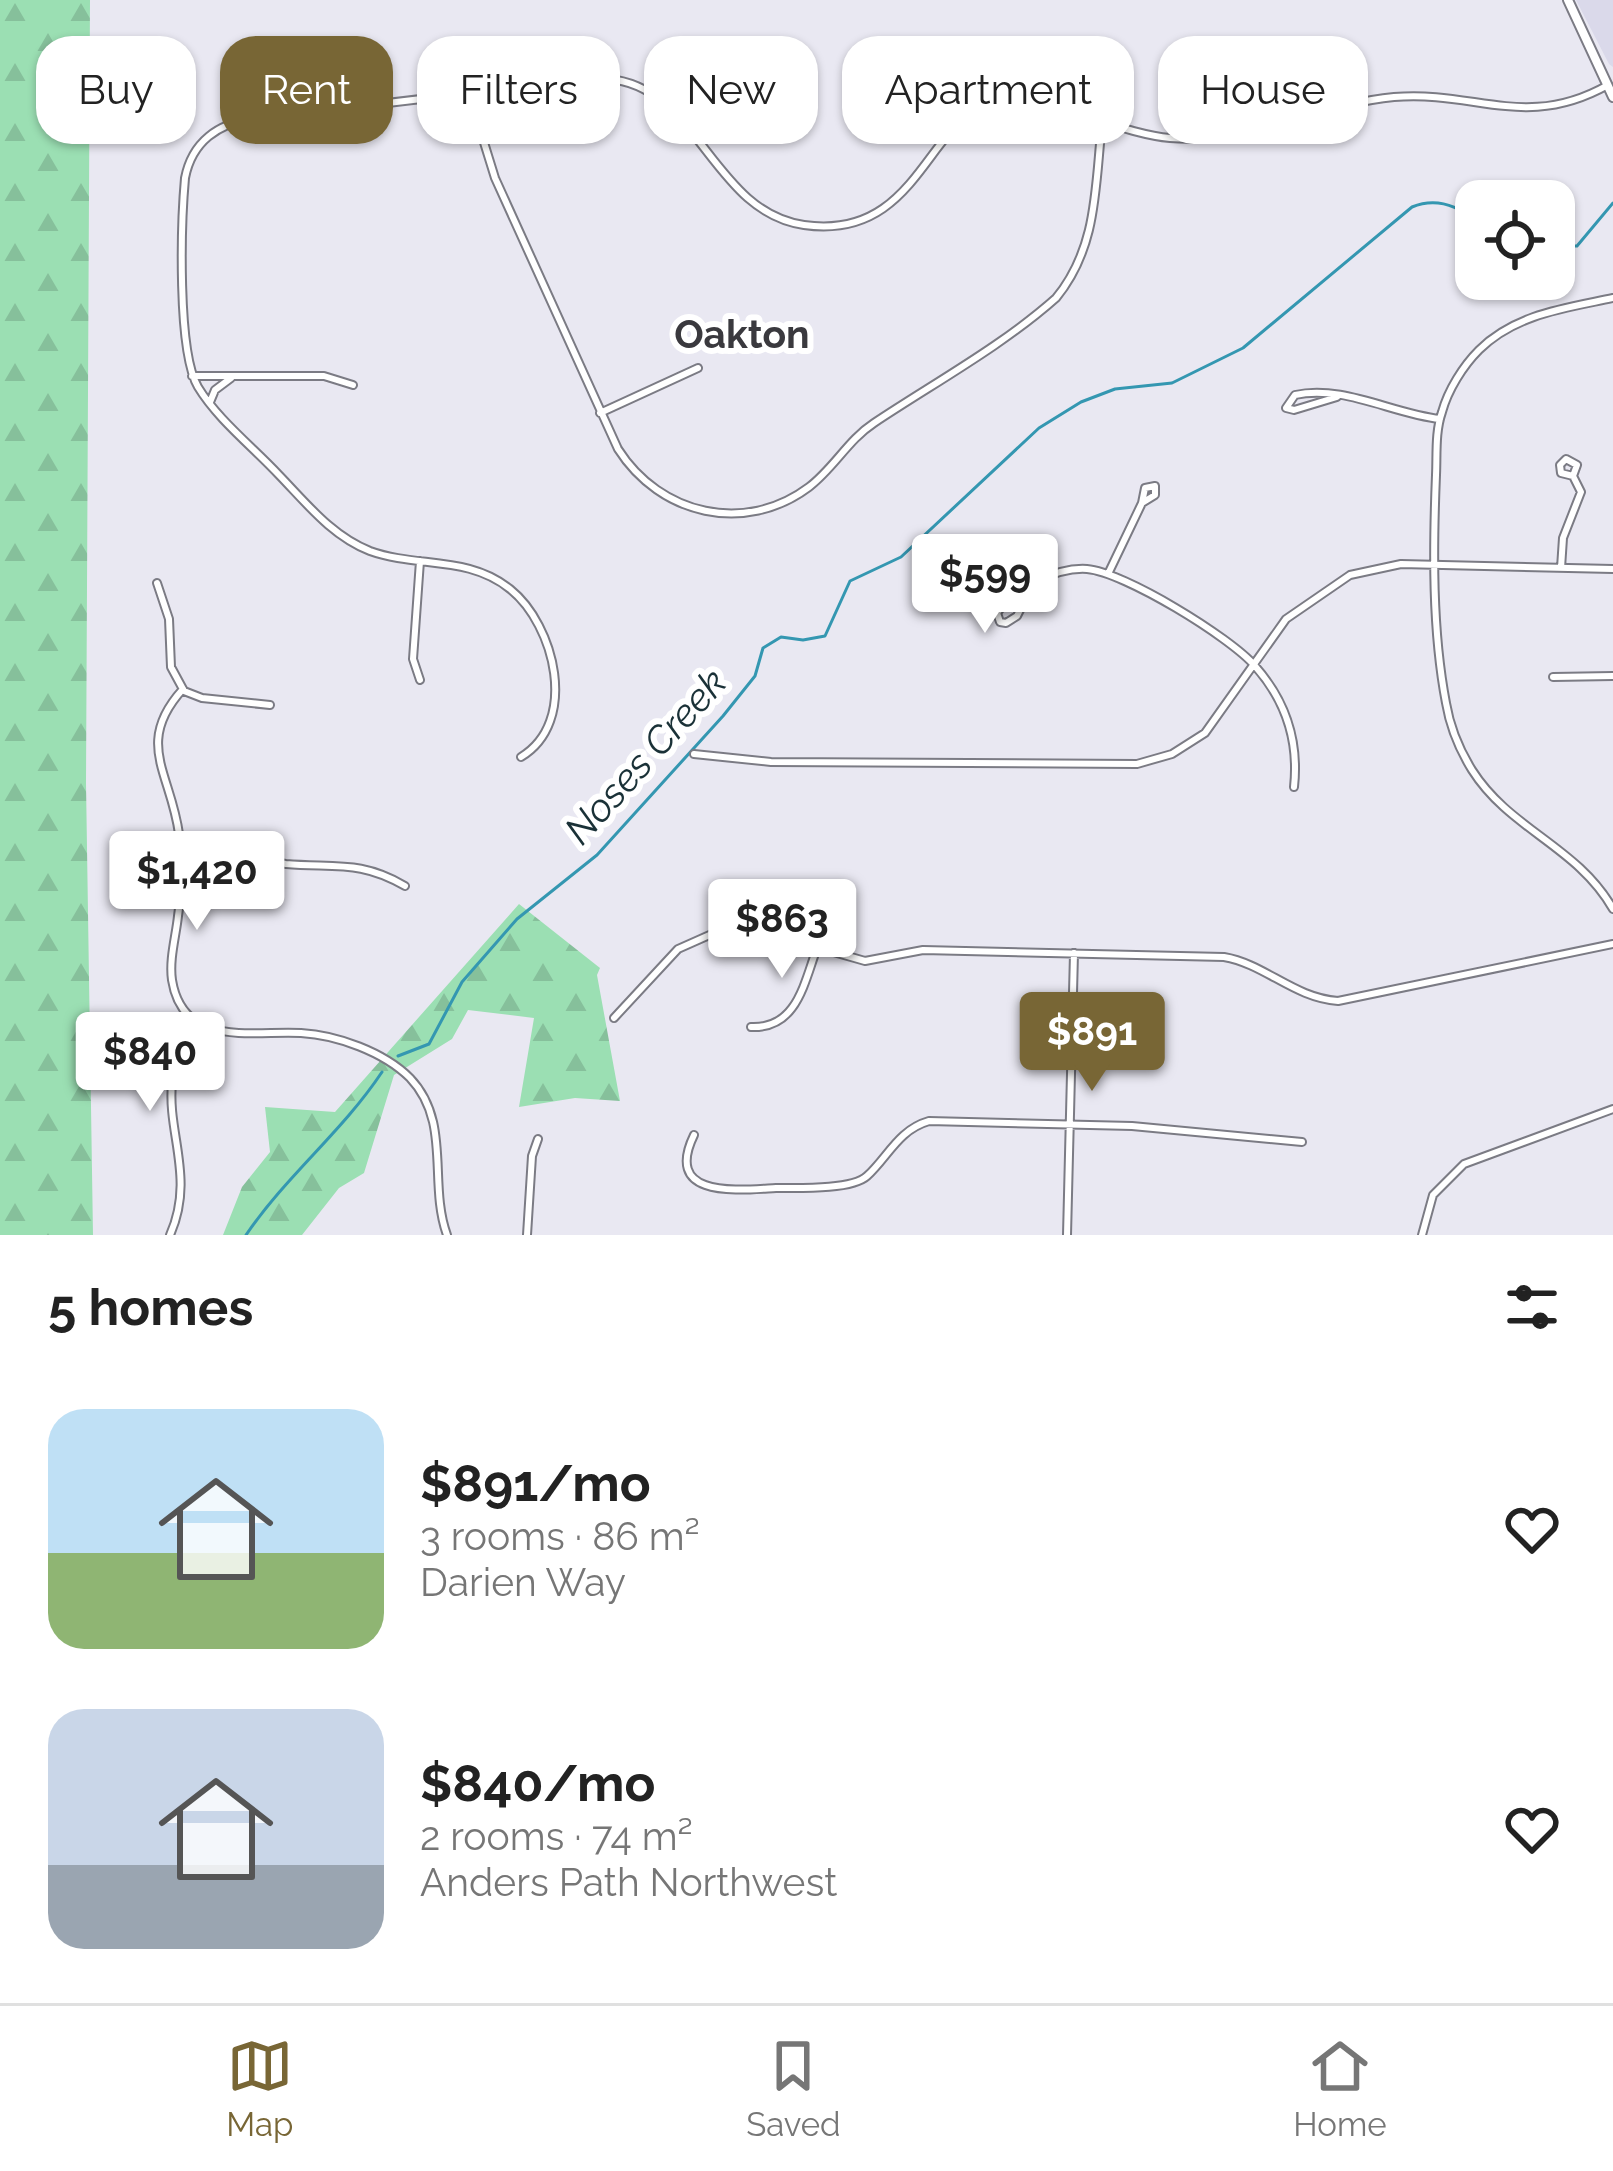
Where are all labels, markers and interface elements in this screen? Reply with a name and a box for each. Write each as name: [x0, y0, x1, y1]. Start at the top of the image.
chip: Buy: [36, 36, 196, 144]
chip: Rent: [220, 36, 393, 144]
chip: Filters: [417, 36, 620, 144]
chip: New: [644, 36, 818, 144]
chip: Apartment: [842, 36, 1134, 144]
chip: House: [1158, 36, 1368, 144]
map controls: [1455, 180, 1575, 300]
button: locate: [1455, 180, 1575, 300]
district label: Oakton: [674, 311, 810, 357]
pin: $599: [914, 534, 1056, 636]
text: $599: [939, 550, 1031, 596]
water label: Noses Creek: [555, 659, 735, 853]
pin: $1,420: [99, 831, 295, 933]
text: $1,420: [136, 847, 258, 893]
pin: $863: [711, 879, 853, 981]
text: $863: [735, 895, 829, 941]
pin: $891: [1021, 992, 1163, 1094]
text: $891: [1047, 1008, 1137, 1054]
pin: $840: [79, 1012, 221, 1114]
text: $840: [103, 1028, 197, 1074]
icon: filters: [1499, 1274, 1565, 1340]
text: 5 homes: [48, 1277, 253, 1337]
text: $891/mo: [420, 1453, 651, 1513]
icon: home: [144, 1457, 288, 1601]
icon: heart: [1499, 1496, 1565, 1562]
text: 3 rooms · 86 m²: [420, 1513, 700, 1559]
text: Darien Way: [420, 1559, 626, 1605]
text: $840/mo: [420, 1753, 655, 1813]
icon: home: [144, 1757, 288, 1901]
icon: heart: [1499, 1796, 1565, 1862]
text: 2 rooms · 74 m²: [420, 1813, 693, 1859]
text: Anders Path Northwest: [420, 1859, 837, 1905]
tab: Map: [226, 2033, 293, 2144]
tab: Saved: [746, 2033, 841, 2144]
tab: Home: [1293, 2033, 1387, 2144]

